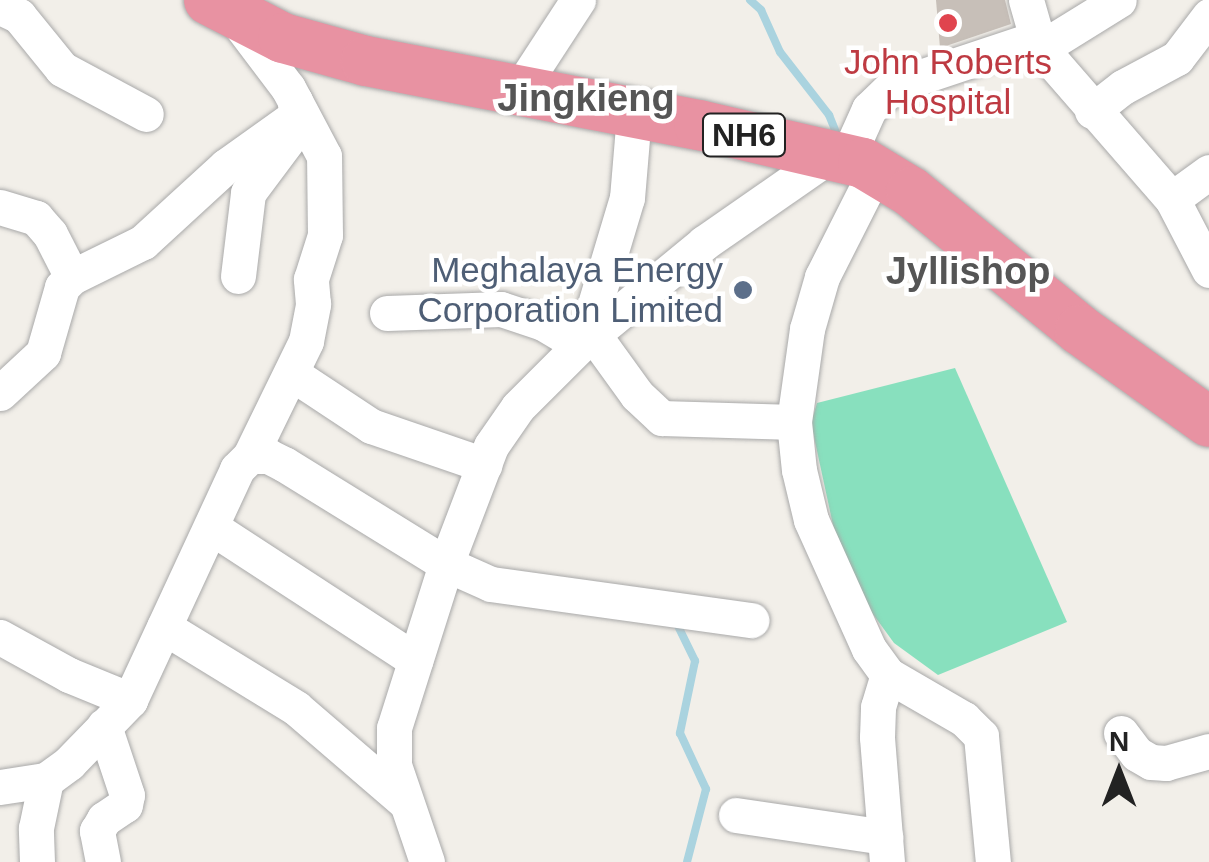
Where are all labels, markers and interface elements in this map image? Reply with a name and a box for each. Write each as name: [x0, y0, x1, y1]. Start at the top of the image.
marker: John Roberts Hospital: [935, 10, 961, 36]
place label: John Roberts Hospital: [844, 41, 1052, 123]
district label: Jingkieng: [497, 76, 675, 122]
road number: NH6: [702, 108, 786, 162]
place label: Meghalaya Energy Corporation Limited: [418, 249, 723, 331]
district label: Jyllishop: [886, 249, 1050, 295]
marker: Meghalaya Energy Corporation Limited: [732, 279, 754, 301]
north arrow: [1069, 722, 1169, 822]
text: N: [1109, 726, 1129, 757]

